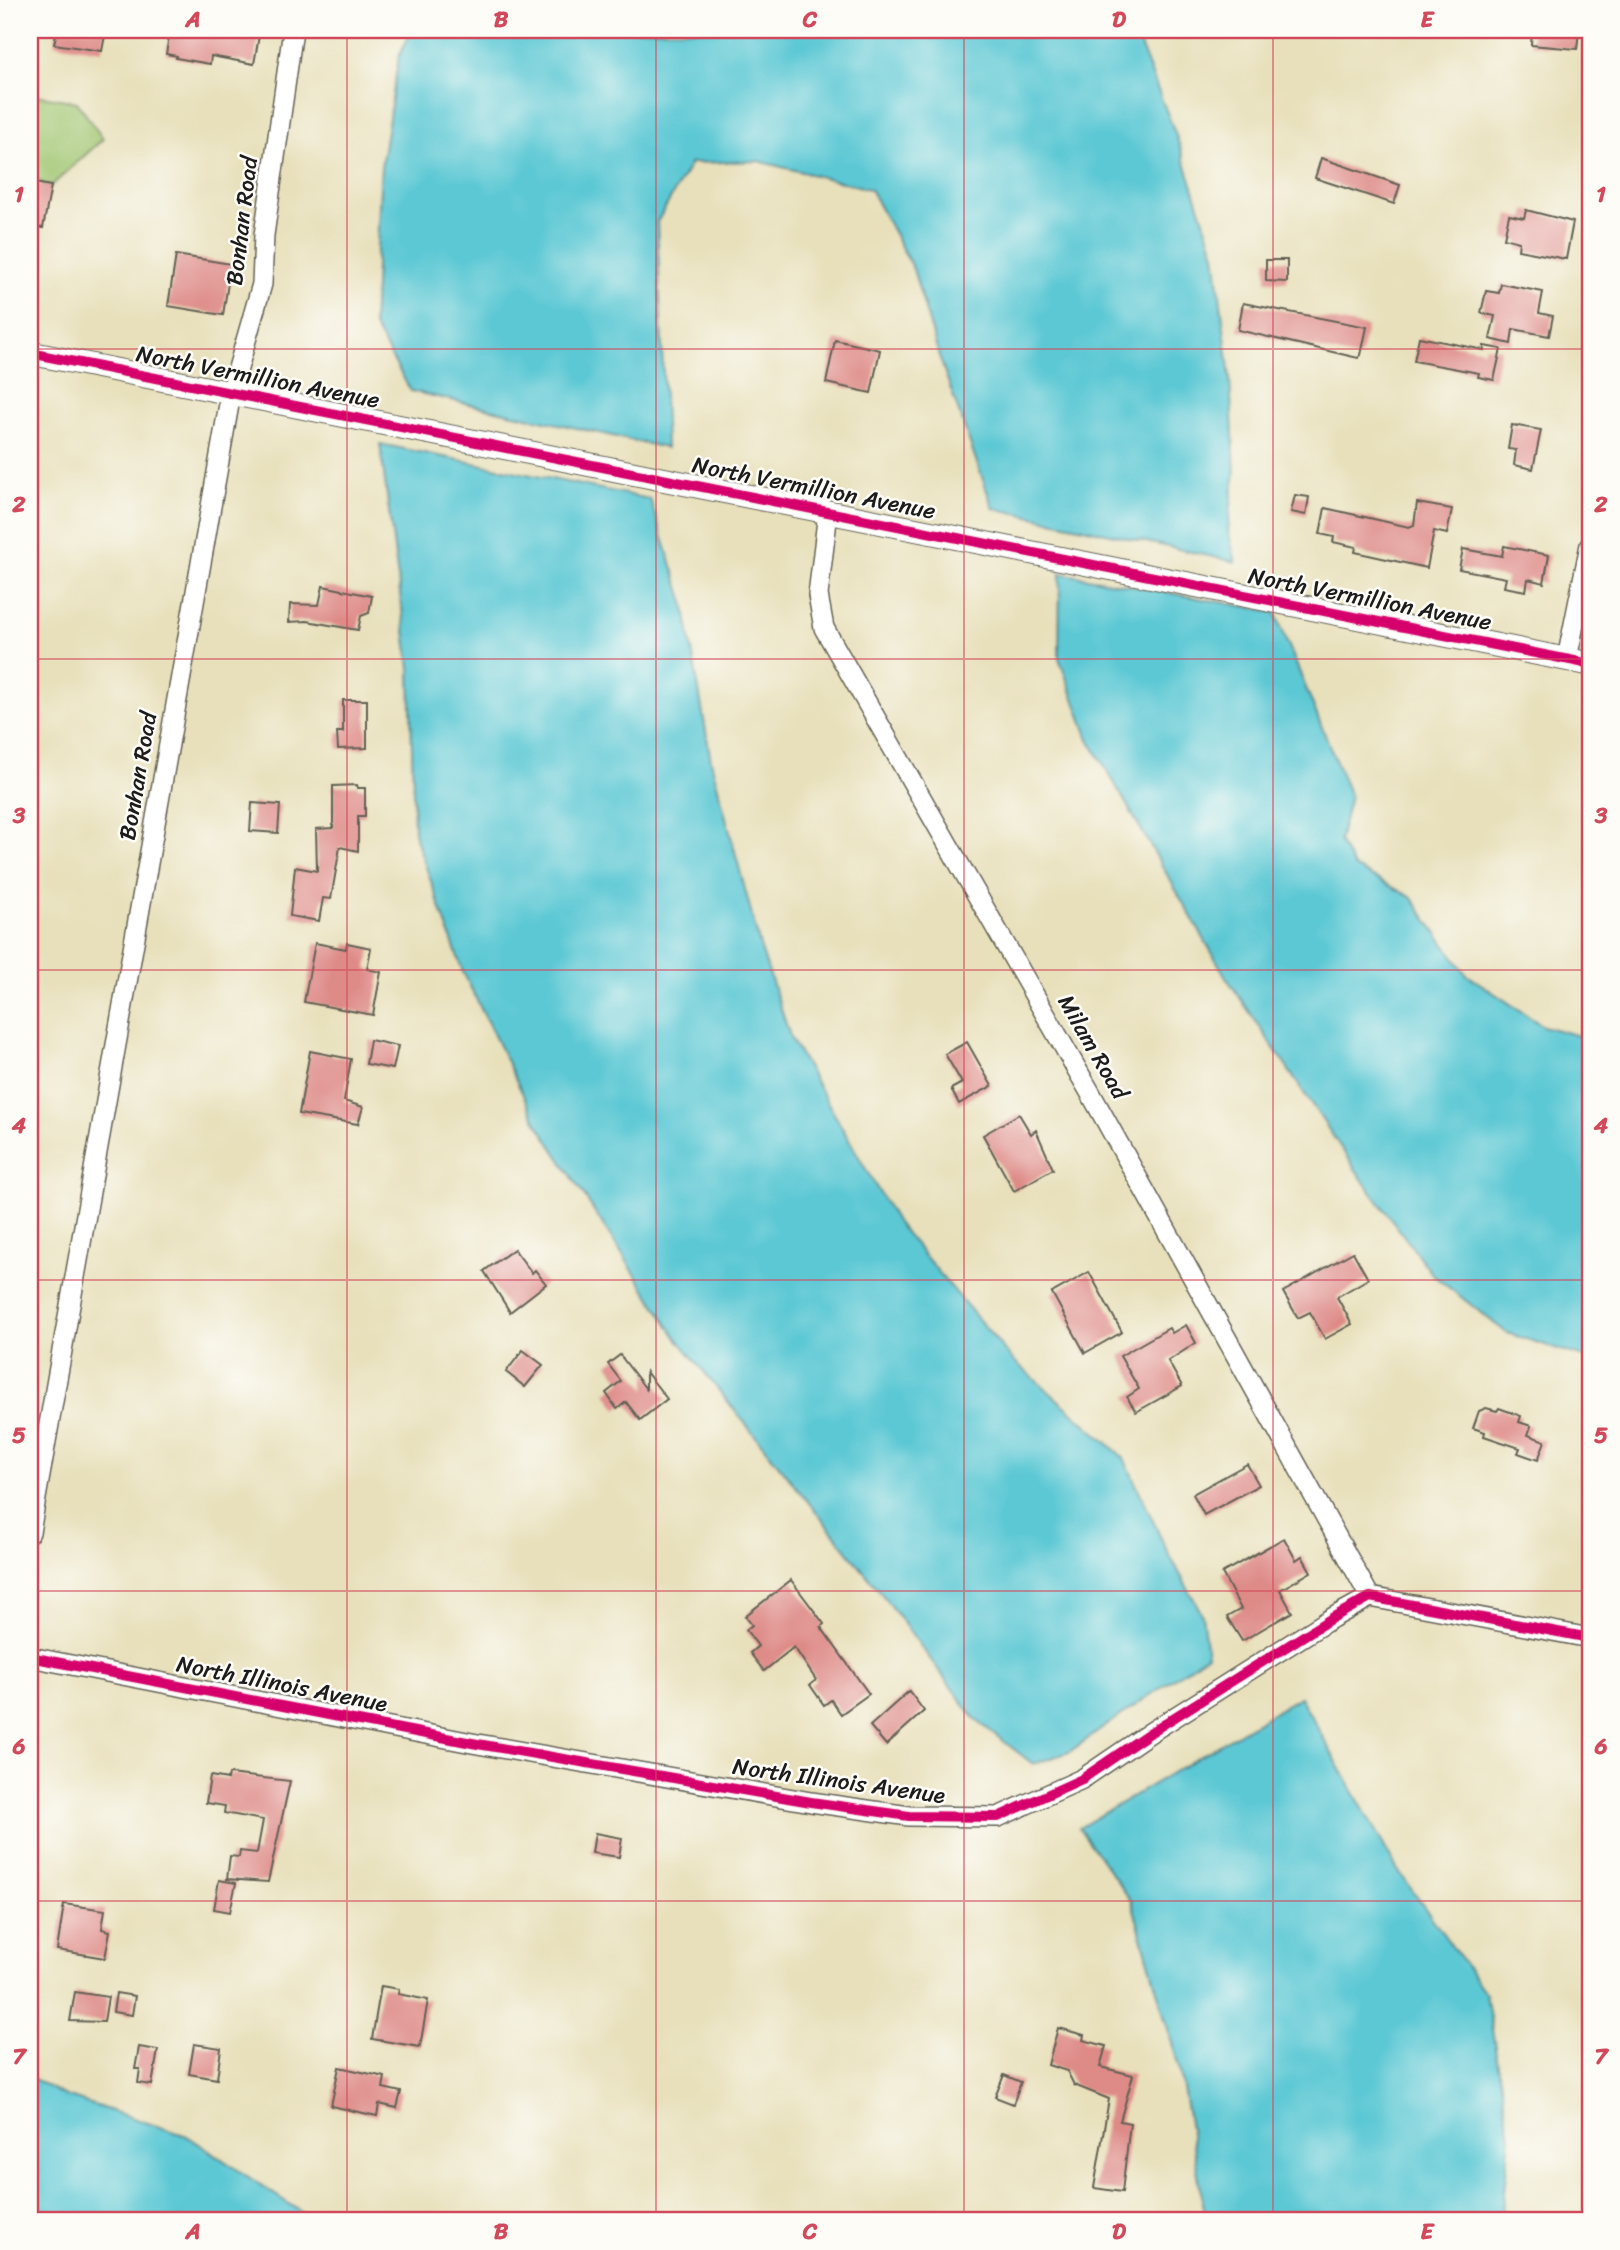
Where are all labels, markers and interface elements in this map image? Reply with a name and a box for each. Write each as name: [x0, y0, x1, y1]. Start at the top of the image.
text: A: [184, 0, 201, 40]
text: B: [494, 0, 509, 40]
text: C: [802, 0, 818, 40]
text: D: [1112, 0, 1127, 40]
text: E: [1421, 0, 1436, 40]
street label: Bonhan Road: [214, 152, 270, 288]
text: 1: [14, 174, 24, 215]
text: 1: [1596, 174, 1606, 215]
street label: North Vermillion Avenue: [133, 333, 383, 421]
street label: North Vermillion Avenue: [689, 444, 939, 532]
text: 2: [11, 484, 26, 525]
text: 2: [1593, 484, 1608, 525]
street label: North Vermillion Avenue: [1245, 555, 1495, 643]
street label: Bonhan Road: [107, 707, 170, 843]
text: 3: [12, 795, 26, 836]
text: 3: [1594, 795, 1608, 836]
street label: Milam Road: [1046, 987, 1141, 1109]
text: 4: [11, 1105, 27, 1146]
text: 4: [1593, 1105, 1609, 1146]
text: 5: [12, 1415, 26, 1456]
text: 5: [1594, 1415, 1608, 1456]
street label: North Illinois Avenue: [173, 1643, 391, 1725]
text: 6: [11, 1726, 26, 1767]
text: 6: [1593, 1726, 1608, 1767]
street label: North Illinois Avenue: [730, 1746, 948, 1816]
text: 7: [12, 2036, 27, 2077]
text: 7: [1594, 2036, 1609, 2077]
text: A: [184, 2211, 201, 2250]
text: B: [494, 2211, 509, 2250]
text: C: [802, 2211, 818, 2250]
text: D: [1112, 2211, 1127, 2250]
text: E: [1421, 2211, 1436, 2250]

